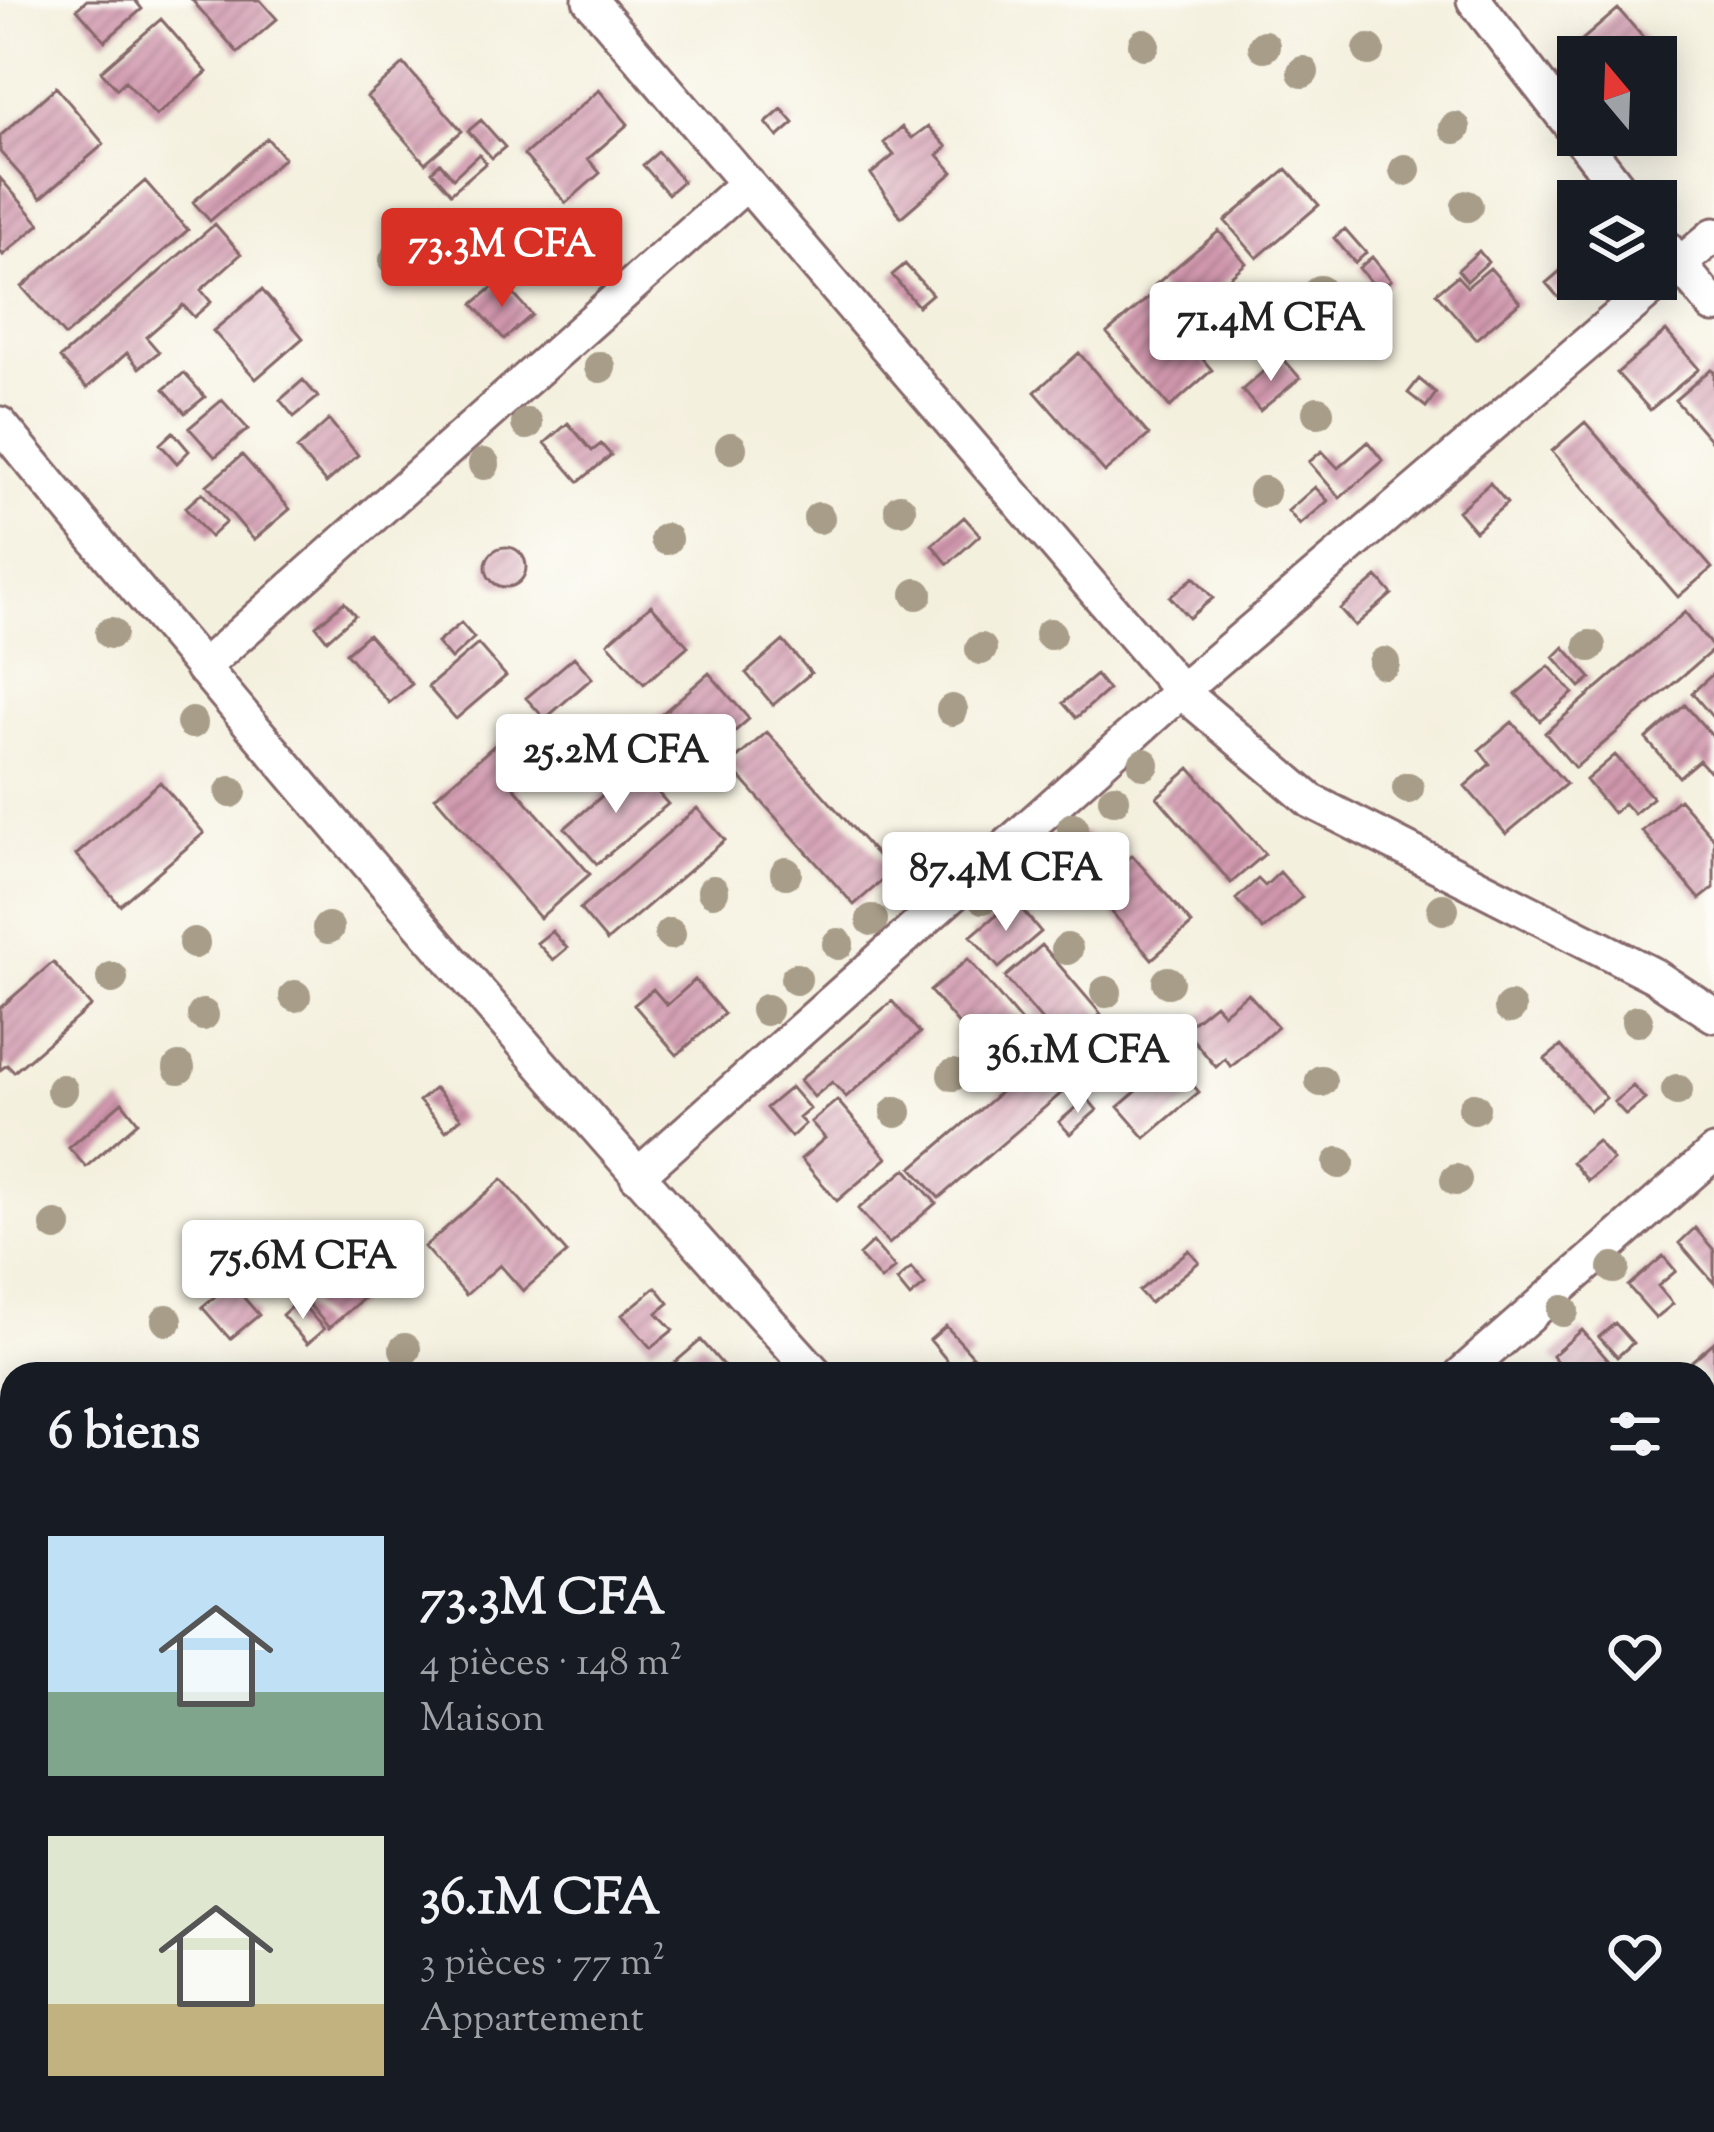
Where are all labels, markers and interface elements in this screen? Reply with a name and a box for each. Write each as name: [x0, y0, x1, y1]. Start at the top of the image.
north arrow: [1557, 36, 1677, 156]
map controls: [1557, 36, 1677, 300]
button: layers: [1557, 180, 1677, 300]
pin: 73.3M CFA: [365, 208, 639, 310]
text: 73.3M CFA: [408, 219, 596, 275]
pin: 71.4M CFA: [1134, 282, 1408, 384]
text: 71.4M CFA: [1177, 293, 1365, 349]
pin: 25.2M CFA: [479, 714, 753, 816]
text: 25.2M CFA: [523, 725, 709, 781]
pin: 87.4M CFA: [869, 832, 1143, 934]
text: 87.4M CFA: [909, 843, 1103, 899]
pin: 36.1M CFA: [941, 1014, 1215, 1116]
text: 36.1M CFA: [986, 1025, 1170, 1081]
pin: 75.6M CFA: [166, 1220, 440, 1322]
text: 75.6M CFA: [209, 1231, 397, 1287]
text: 6 biens: [48, 1398, 200, 1471]
icon: filters: [1602, 1401, 1668, 1467]
text: 73.3M CFA: [420, 1564, 665, 1637]
icon: home: [144, 1584, 288, 1728]
icon: heart: [1602, 1623, 1668, 1689]
text: 4 pièces · 148 m²: [420, 1637, 682, 1693]
text: Maison: [420, 1693, 545, 1749]
text: 36.1M CFA: [420, 1864, 660, 1937]
icon: home: [144, 1884, 288, 2028]
icon: heart: [1602, 1923, 1668, 1989]
text: 3 pièces · 77 m²: [420, 1937, 665, 1993]
text: Appartement: [420, 1993, 644, 2049]

